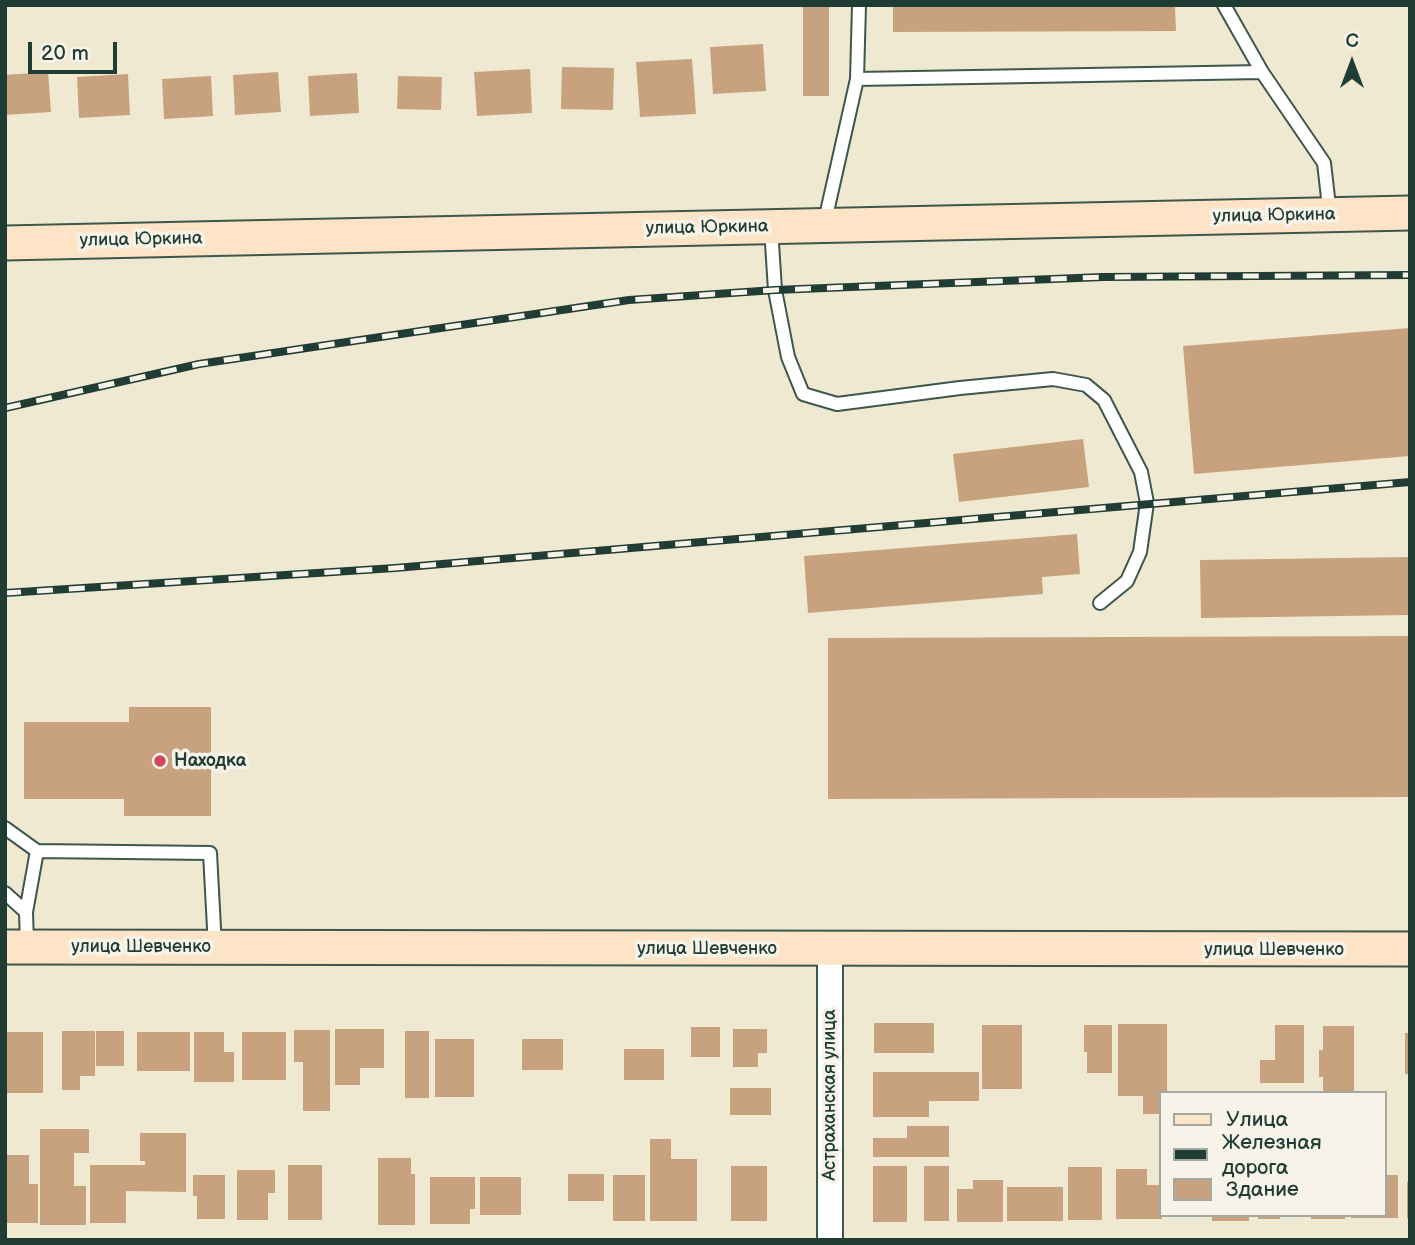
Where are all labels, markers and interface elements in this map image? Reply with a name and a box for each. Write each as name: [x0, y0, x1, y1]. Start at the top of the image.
scale bar: [32, 28, 121, 72]
north arrow: [1317, 28, 1387, 98]
text: С: [1345, 30, 1359, 53]
text: 20 m: [41, 41, 89, 66]
street label: улица Юркина: [1212, 204, 1336, 228]
street label: улица Юркина: [645, 216, 769, 240]
street label: улица Юркина: [79, 228, 203, 252]
place label: Находка: [174, 750, 246, 772]
marker: Находка: [152, 753, 168, 769]
street label: улица Шевченко: [71, 936, 211, 958]
street label: улица Шевченко: [637, 938, 777, 960]
street label: улица Шевченко: [1204, 939, 1344, 961]
street label: Астраханская улица: [819, 1009, 841, 1181]
legend: [1160, 1091, 1387, 1217]
text: Улица: [1226, 1107, 1288, 1132]
text: Железная дорога: [1222, 1130, 1322, 1180]
text: Здание: [1226, 1177, 1299, 1202]

